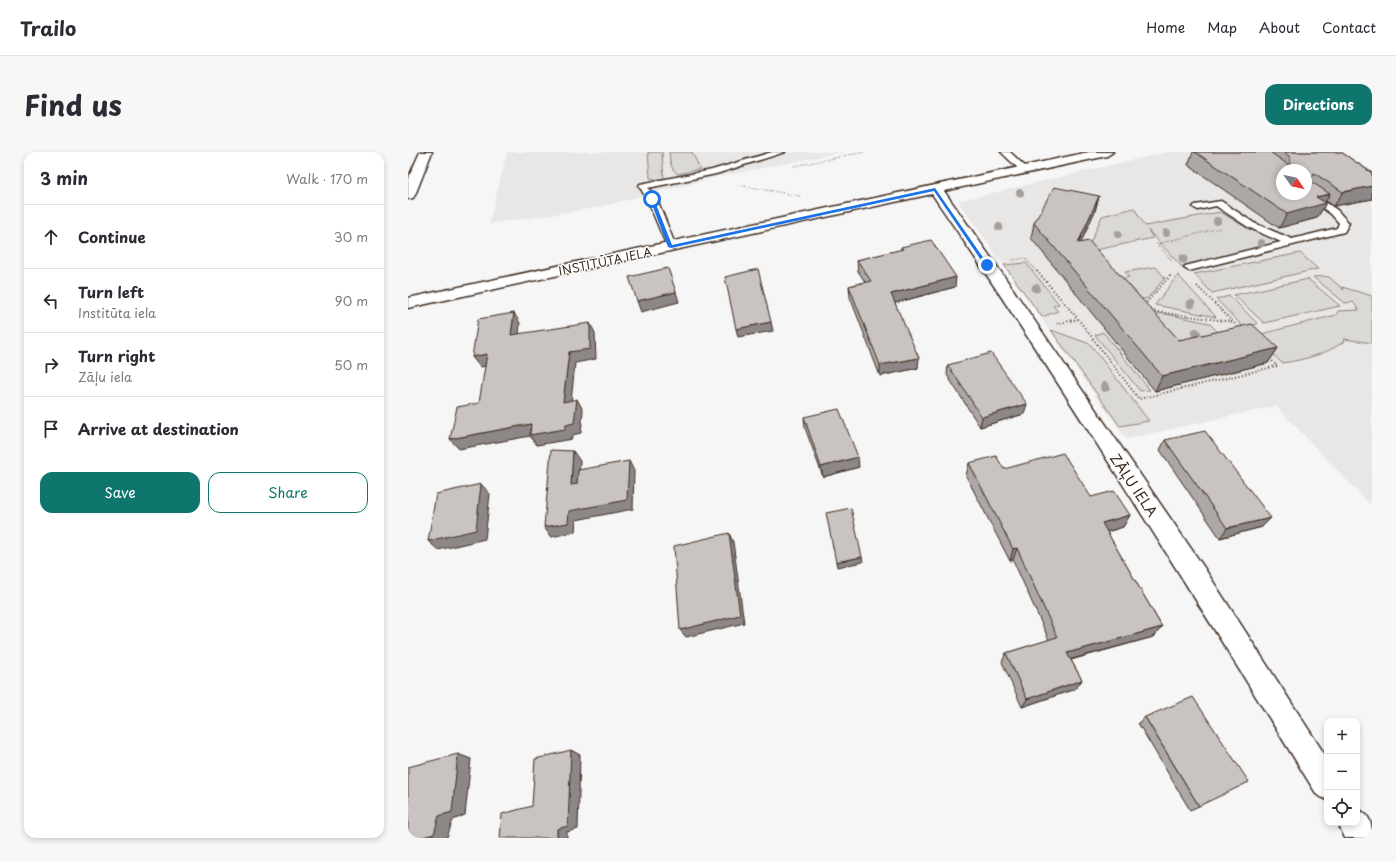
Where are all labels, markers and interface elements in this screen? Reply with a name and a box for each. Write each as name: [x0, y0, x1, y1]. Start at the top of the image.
text: Trailo: [20, 14, 76, 42]
text: Home: [1146, 17, 1185, 38]
text: Map: [1207, 17, 1237, 38]
text: About: [1259, 17, 1300, 38]
text: Contact: [1322, 17, 1376, 38]
text: Find us: [24, 83, 122, 126]
button: Directions: [1265, 84, 1372, 125]
north arrow: [1276, 164, 1312, 200]
text: 3 min: [40, 165, 88, 191]
text: Walk · 170 m: [286, 169, 368, 188]
route start: [643, 190, 661, 208]
text: Continue: [78, 225, 146, 248]
icon: ahead: [40, 226, 62, 248]
text: 30 m: [334, 227, 368, 246]
street label: INSTITŪTA IELA: [556, 242, 654, 280]
route end: [978, 256, 996, 274]
text: Turn left: [78, 280, 144, 303]
icon: left: [40, 290, 62, 312]
text: 90 m: [335, 291, 368, 310]
text: Institūta iela: [78, 303, 156, 322]
text: Turn right: [78, 344, 155, 367]
icon: right: [40, 354, 62, 376]
text: 50 m: [334, 355, 368, 374]
text: Zāļu iela: [78, 367, 132, 386]
text: Arrive at destination: [78, 417, 239, 440]
icon: arrive: [40, 418, 62, 440]
street label: ZĀĻU IELA: [1105, 449, 1163, 521]
button: Save: [40, 472, 200, 513]
button: Share: [208, 472, 368, 513]
map controls: [1324, 718, 1360, 826]
button: +: [1324, 718, 1360, 754]
button: −: [1324, 754, 1360, 790]
button: locate: [1324, 790, 1360, 826]

